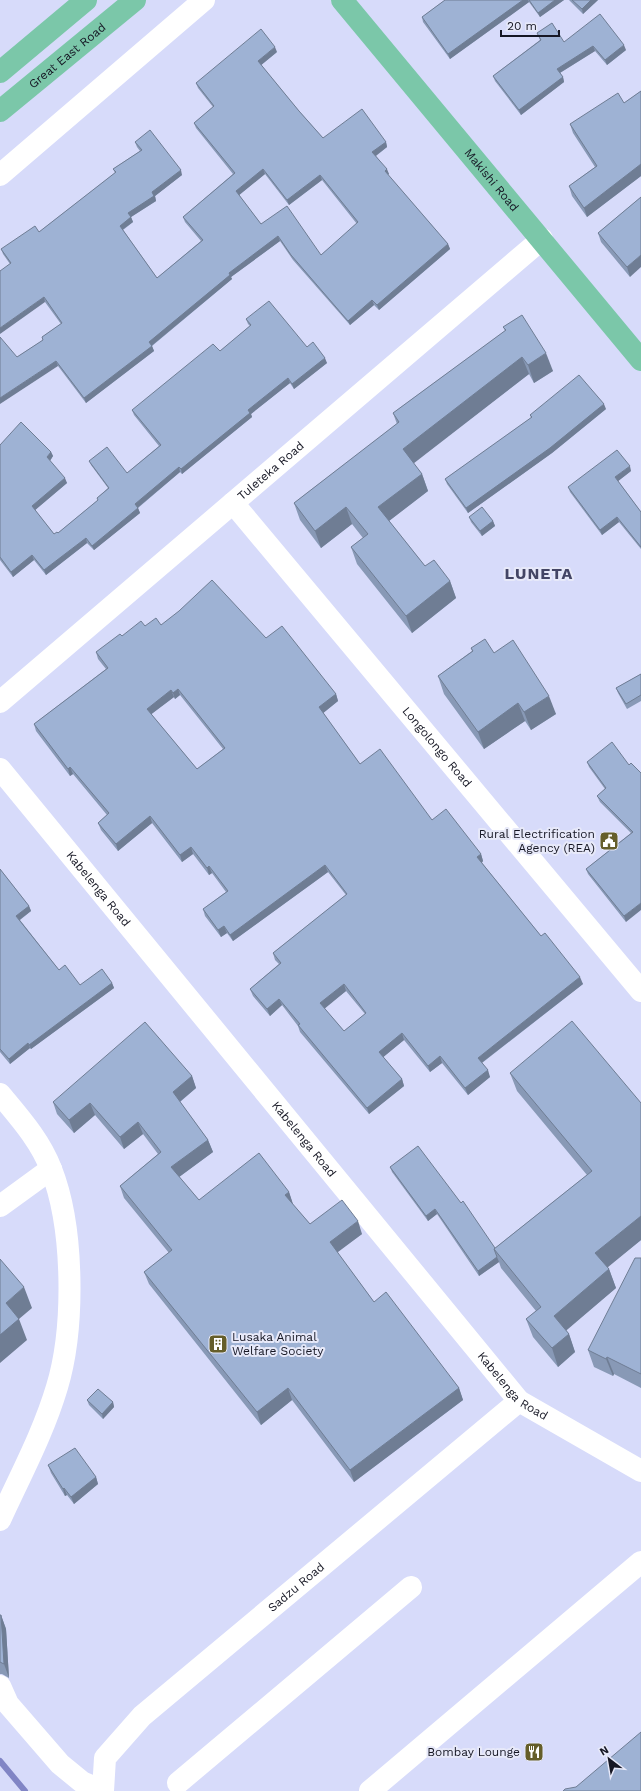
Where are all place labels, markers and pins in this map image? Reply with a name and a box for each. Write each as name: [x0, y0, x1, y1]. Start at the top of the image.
place label: Rural Electrification Agency (REA): [479, 827, 595, 855]
public building icon: Rural Electrification Agency (REA): [598, 830, 620, 852]
place label: Lusaka Animal Welfare Society: [232, 1330, 324, 1358]
building icon: Lusaka Animal Welfare Society: [207, 1333, 229, 1355]
restaurant icon: Bombay Lounge: [523, 1741, 545, 1763]
place label: Bombay Lounge: [427, 1745, 520, 1759]

